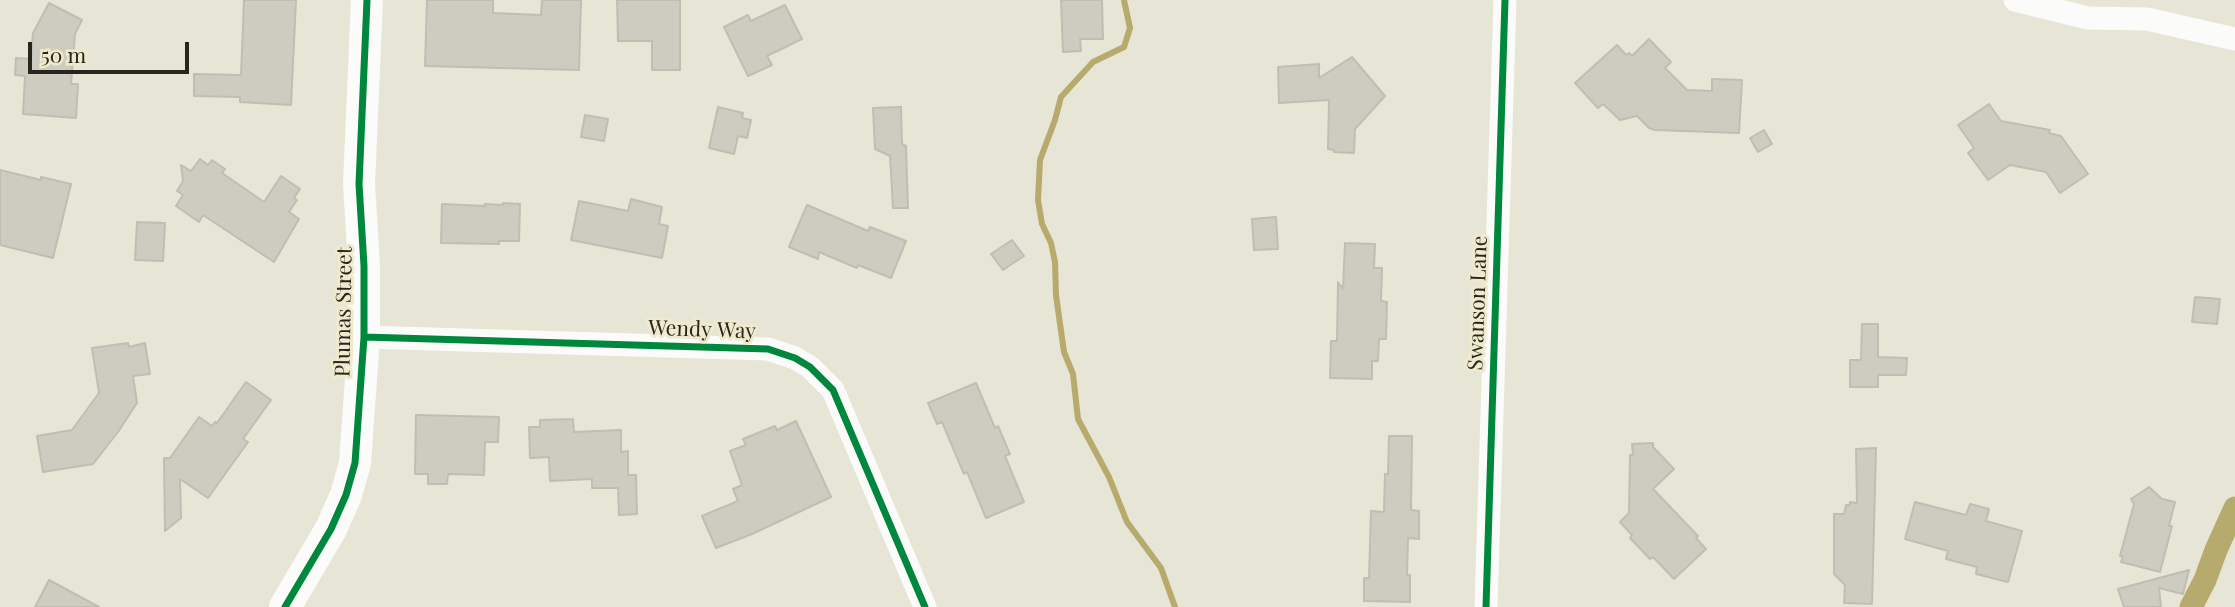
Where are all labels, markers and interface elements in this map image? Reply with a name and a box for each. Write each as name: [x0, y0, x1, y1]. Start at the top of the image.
scale bar: [32, 28, 192, 72]
text: 50 m: [41, 40, 86, 68]
street label: Swanson Lane: [1463, 235, 1493, 371]
street label: Plumas Street: [330, 247, 358, 377]
street label: Wendy Way: [648, 316, 756, 344]

